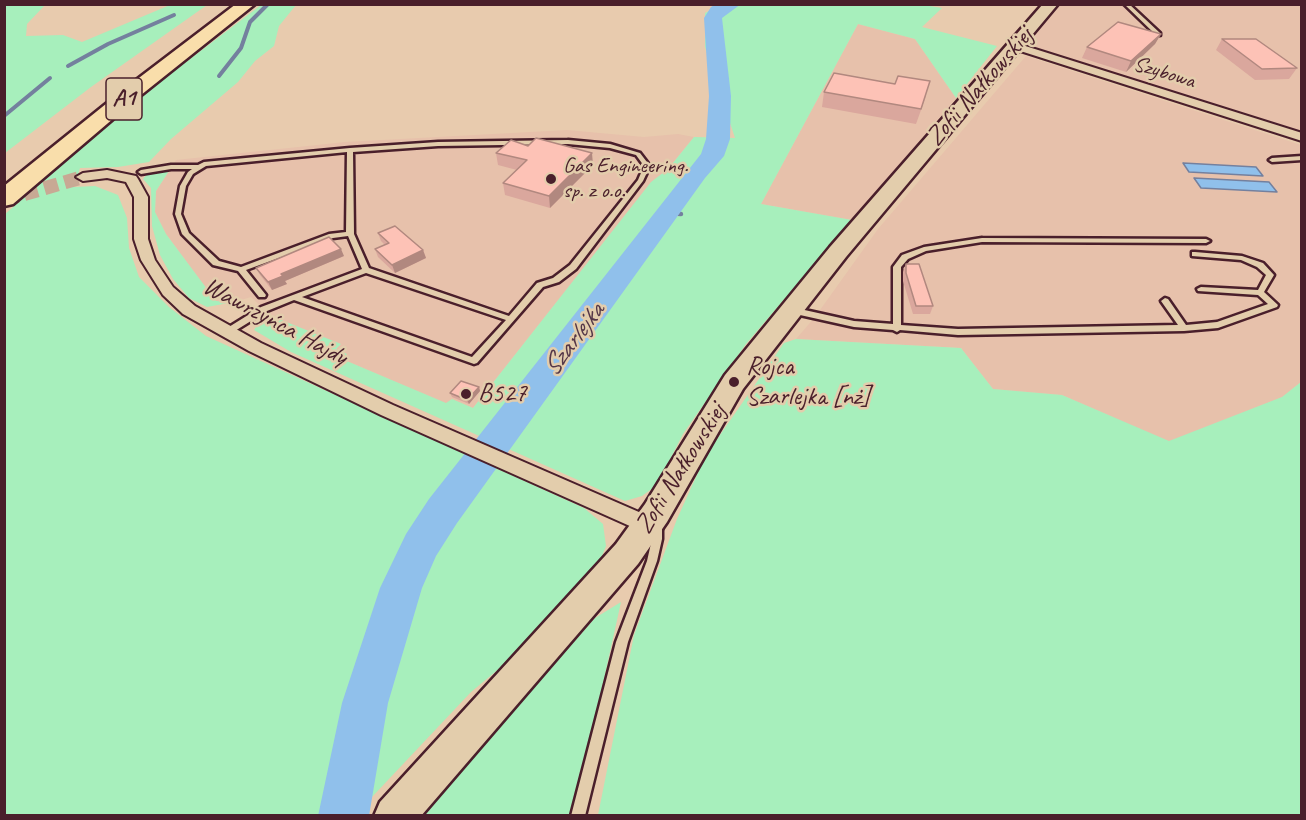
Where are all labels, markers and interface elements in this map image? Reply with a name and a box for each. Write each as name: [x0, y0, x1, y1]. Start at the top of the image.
street label: Zofii Nałkowskiej: [920, 21, 1040, 153]
street label: Szybowa: [1130, 51, 1198, 95]
road number: A1: [106, 78, 142, 120]
place label: Gas Engineering. sp. z o.o.: [563, 153, 688, 204]
marker: Gas Engineering. sp. z o.o.: [544, 172, 558, 186]
street label: Wawrzyńca Hajdy: [198, 271, 352, 373]
water label: Szarlejka: [536, 297, 612, 383]
place label: Rojca Szarlejka [nż]: [746, 351, 870, 412]
marker: Rojca Szarlejka [nż]: [727, 375, 741, 389]
place label: B527: [478, 378, 527, 410]
marker: B527: [459, 387, 473, 401]
street label: Zofii Nałkowskiej: [629, 398, 733, 540]

